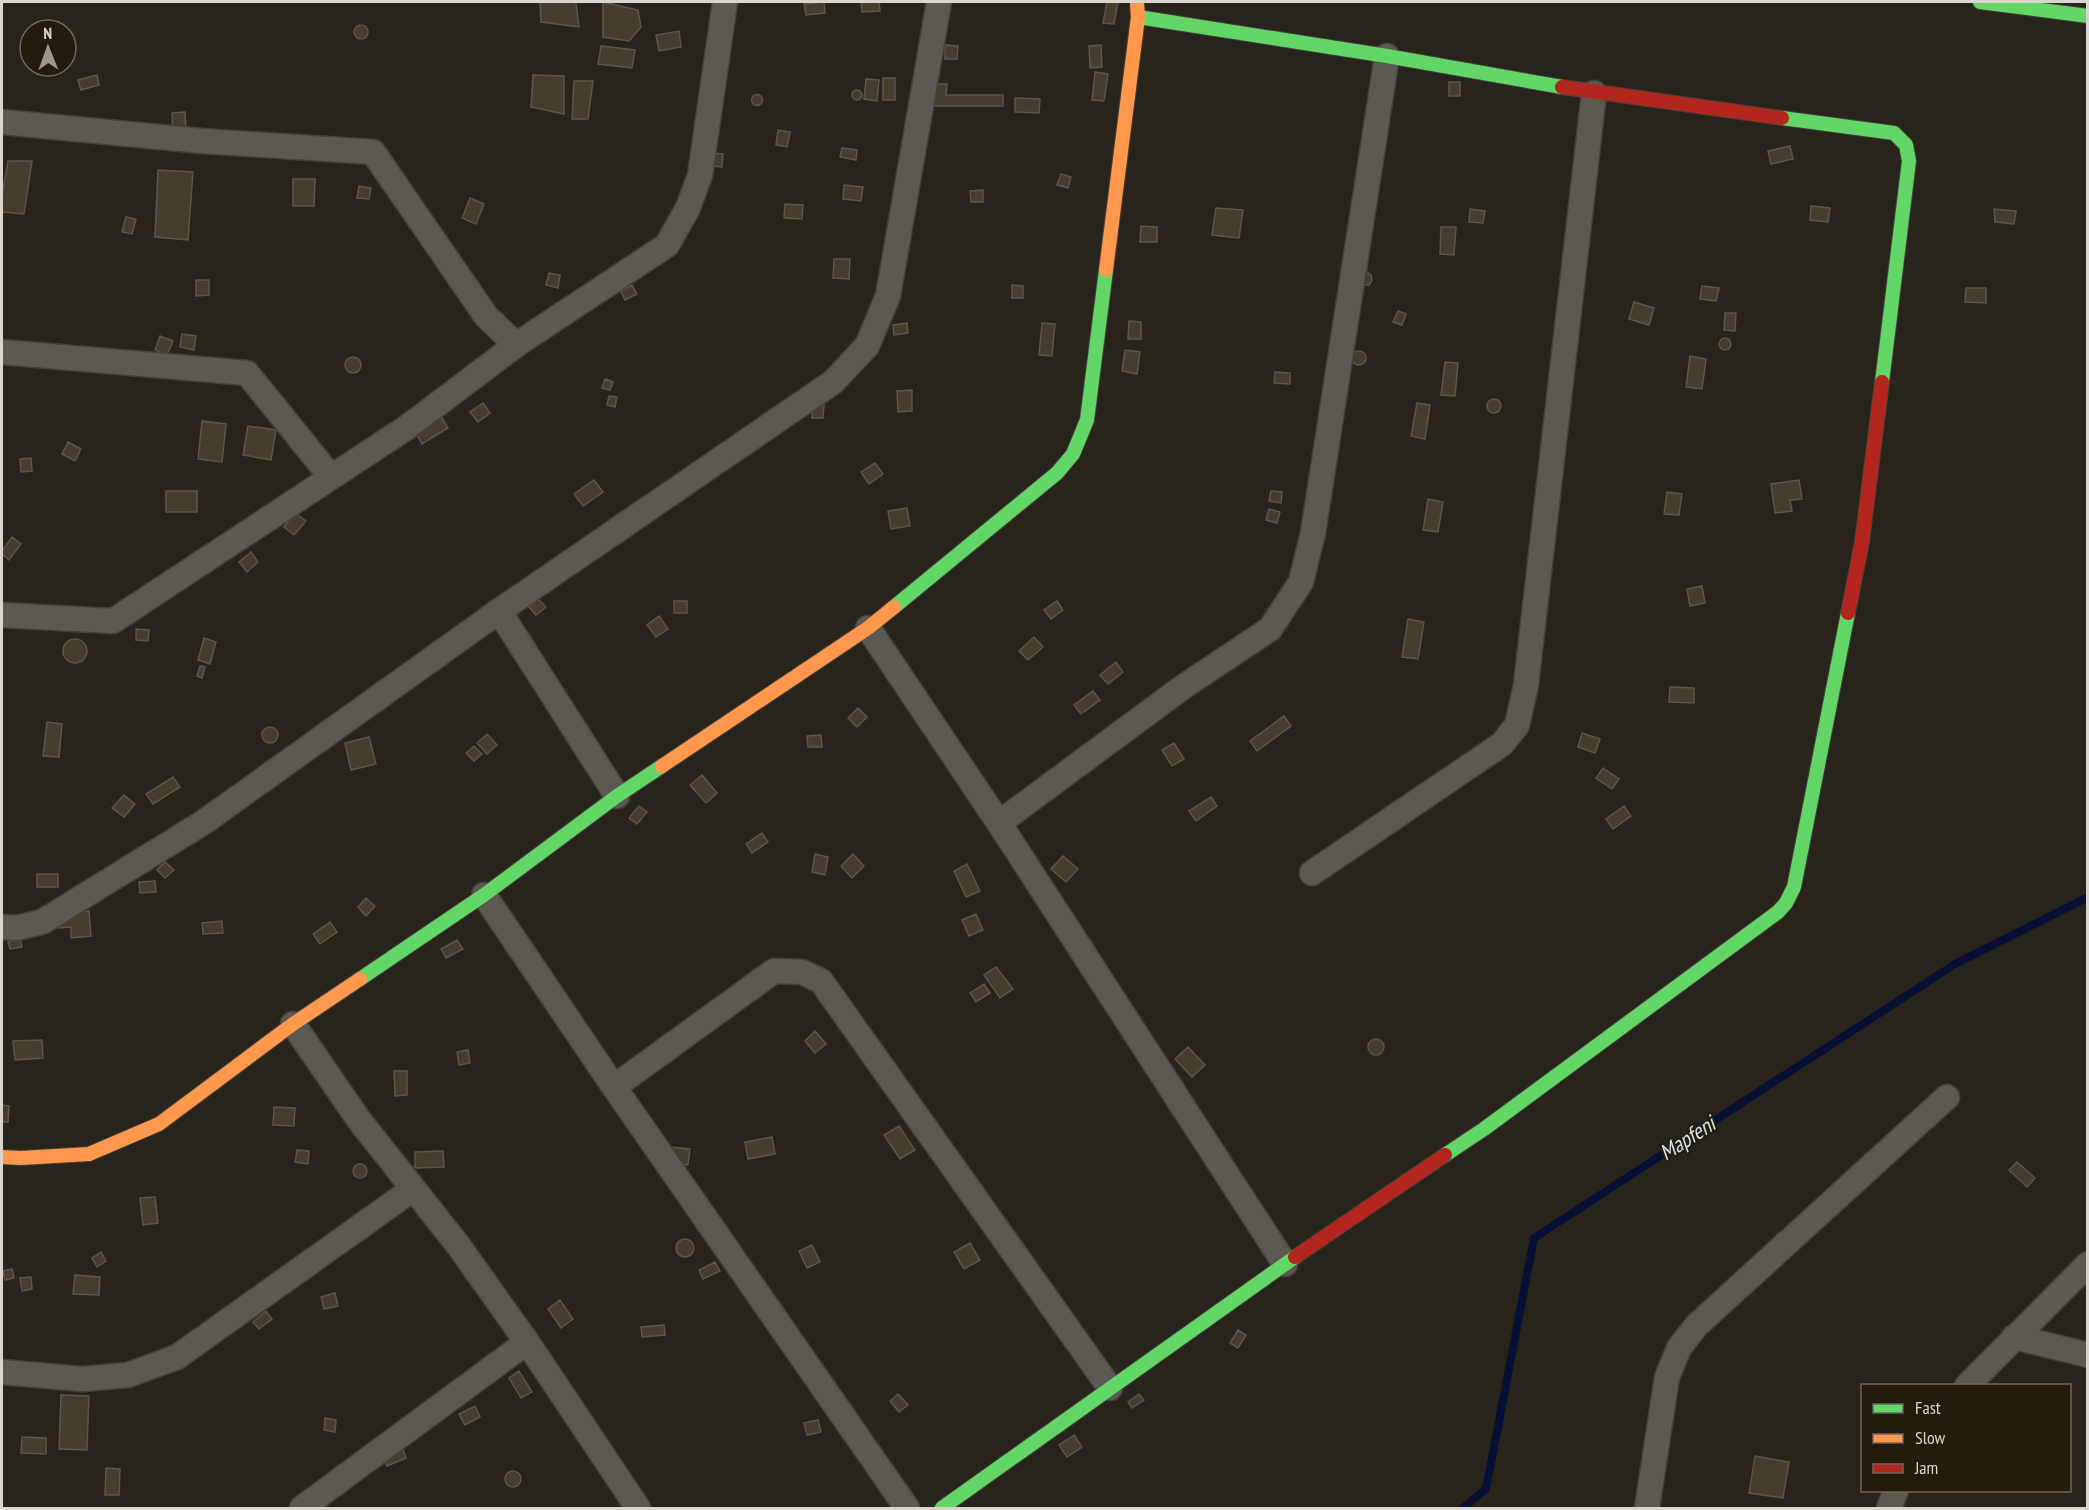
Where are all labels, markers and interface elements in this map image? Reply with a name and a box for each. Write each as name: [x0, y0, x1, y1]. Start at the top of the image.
north arrow: [18, 18, 78, 78]
text: N: [43, 23, 52, 43]
water label: Mapfeni: [1654, 1108, 1723, 1166]
legend: [1861, 1384, 2071, 1492]
text: Fast: [1915, 1396, 1941, 1419]
text: Slow: [1915, 1426, 1946, 1449]
text: Jam: [1914, 1456, 1938, 1479]

